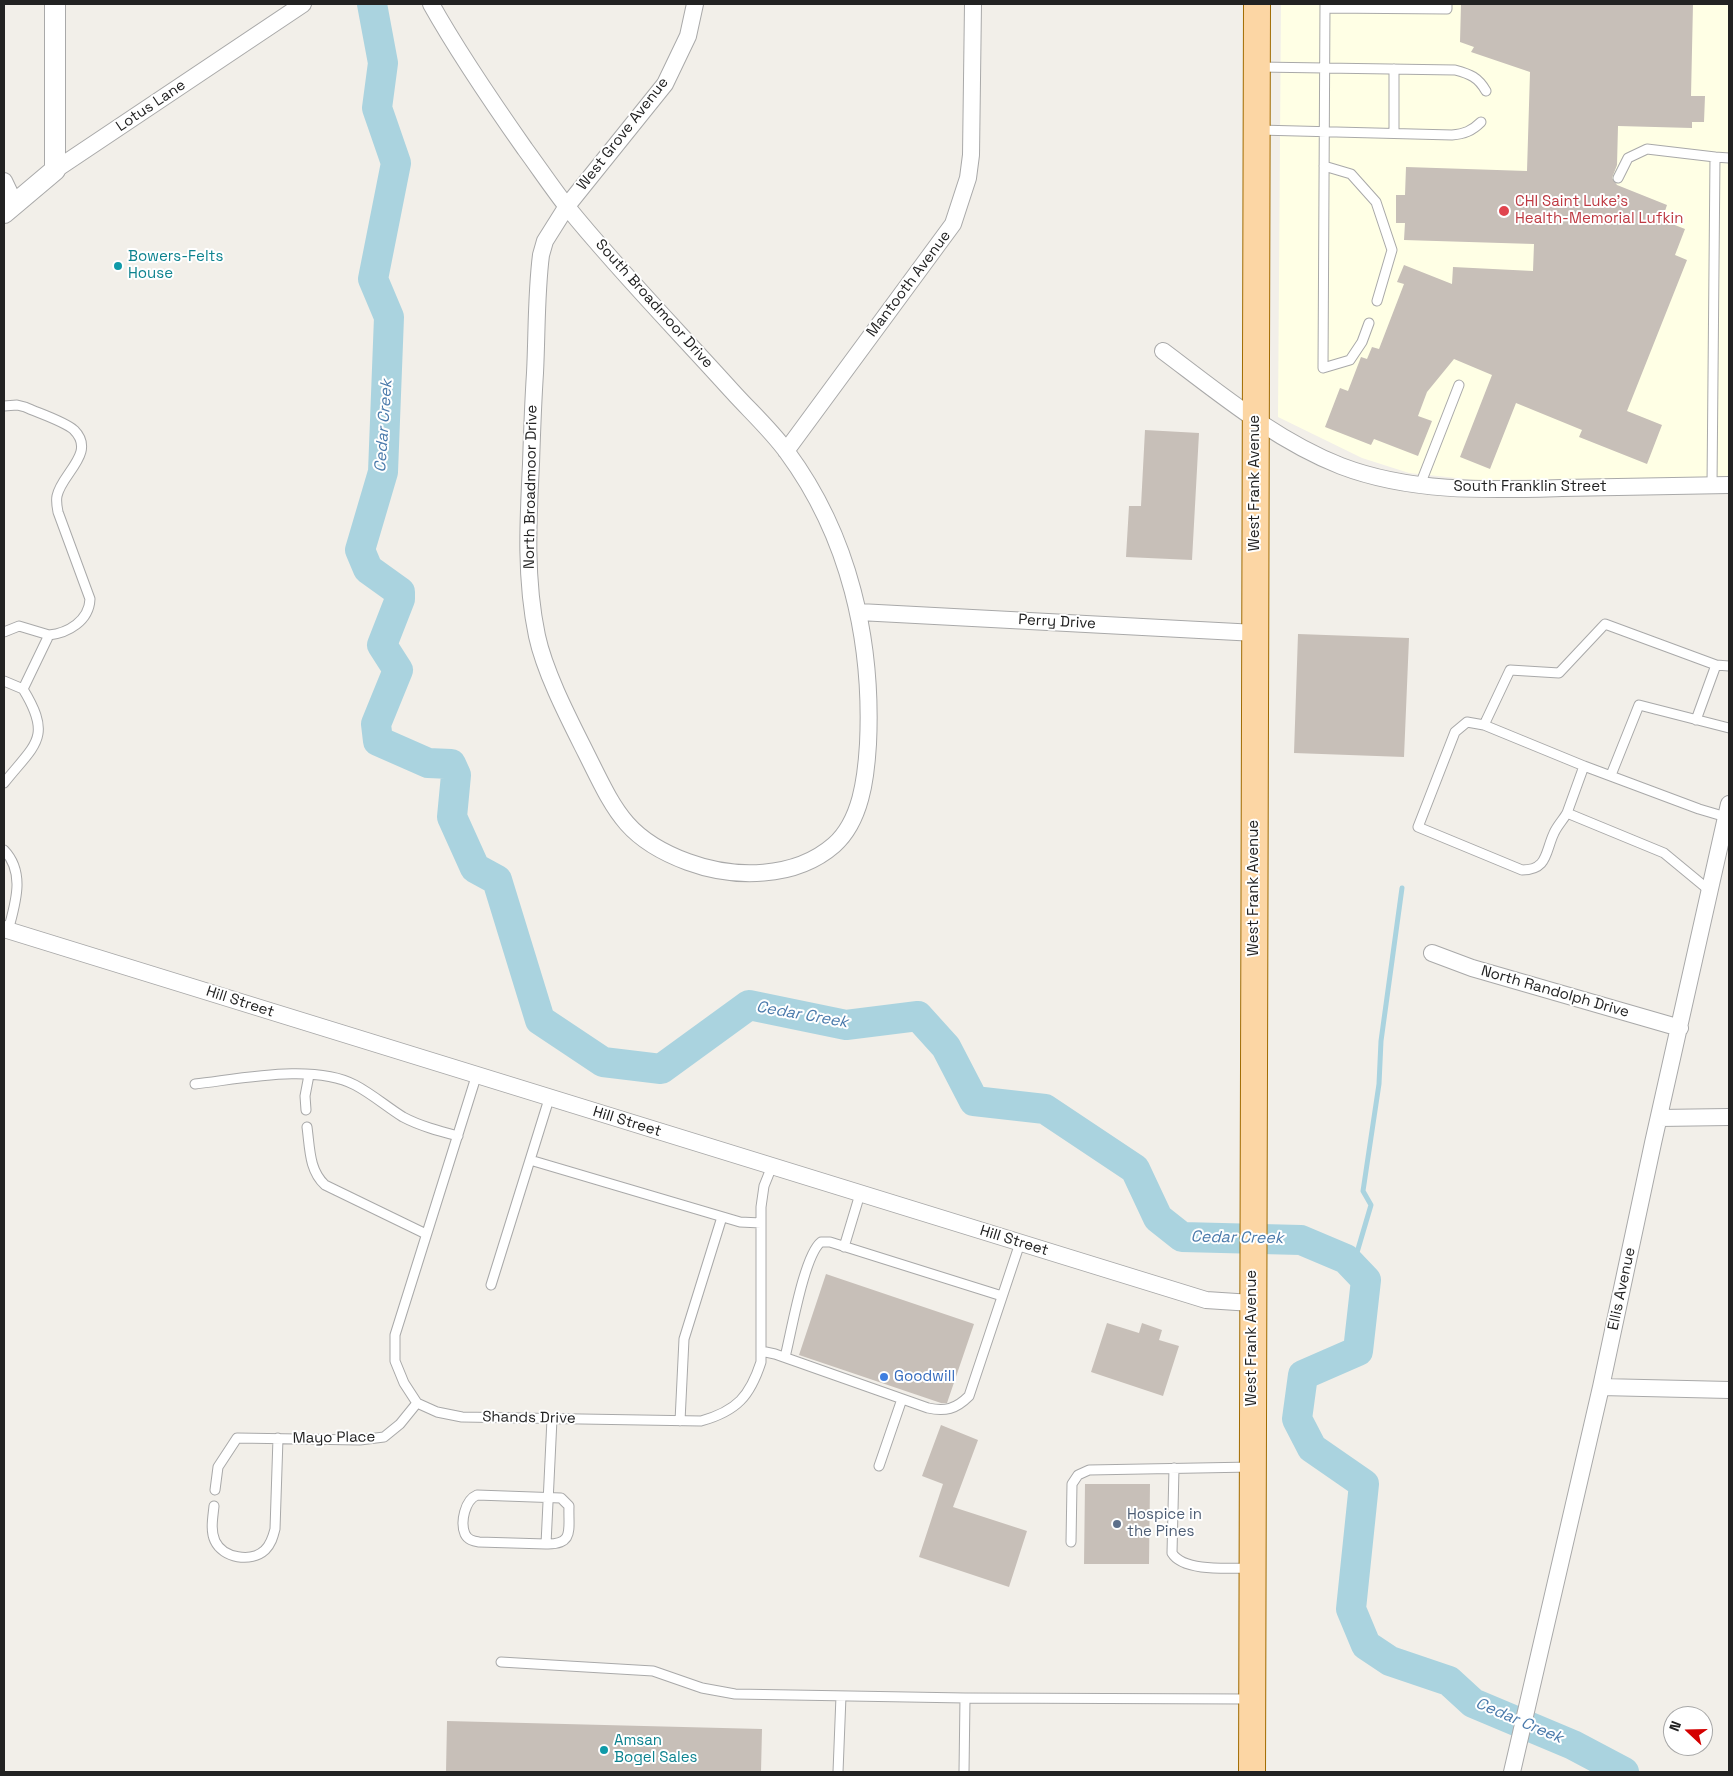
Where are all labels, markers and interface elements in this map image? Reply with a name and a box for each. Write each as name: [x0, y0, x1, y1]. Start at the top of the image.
street label: West Grove Avenue: [573, 74, 673, 194]
street label: Lotus Lane: [113, 76, 189, 136]
place label: CHI Saint Luke's Health-Memorial Lufkin: [1515, 193, 1683, 228]
marker: CHI Saint Luke's Health-Memorial Lufkin: [1497, 204, 1511, 218]
street label: Mantooth Avenue: [863, 227, 955, 341]
street label: South Broadmoor Drive: [591, 236, 717, 372]
place label: Bowers-Felts House: [128, 248, 223, 283]
marker: Bowers-Felts House: [112, 260, 124, 272]
water label: Cedar Creek: [371, 379, 397, 473]
street label: North Broadmoor Drive: [521, 405, 541, 569]
street label: West Frank Avenue: [1246, 415, 1264, 551]
street label: South Franklin Street: [1453, 478, 1607, 496]
street label: Perry Drive: [1018, 611, 1096, 633]
street label: West Frank Avenue: [1245, 820, 1263, 956]
street label: North Randolph Drive: [1479, 962, 1631, 1022]
street label: Hill Street: [204, 983, 276, 1021]
water label: Cedar Creek: [755, 997, 849, 1033]
street label: Hill Street: [591, 1103, 663, 1141]
street label: Hill Street: [978, 1222, 1050, 1260]
water label: Cedar Creek: [1190, 1228, 1284, 1248]
street label: Ellis Avenue: [1604, 1246, 1640, 1332]
street label: West Frank Avenue: [1243, 1270, 1261, 1406]
place label: Goodwill: [894, 1368, 955, 1386]
marker: Goodwill: [878, 1371, 890, 1383]
street label: Shands Drive: [482, 1408, 576, 1428]
street label: Mayo Place: [293, 1428, 375, 1448]
place label: Hospice in the Pines: [1127, 1506, 1202, 1541]
marker: Hospice in the Pines: [1111, 1518, 1123, 1530]
water label: Cedar Creek: [1472, 1694, 1566, 1748]
north arrow: [1663, 1706, 1713, 1756]
text: N: [1665, 1718, 1685, 1734]
place label: Amsan Bogel Sales: [614, 1732, 698, 1767]
marker: Amsan Bogel Sales: [598, 1744, 610, 1756]

